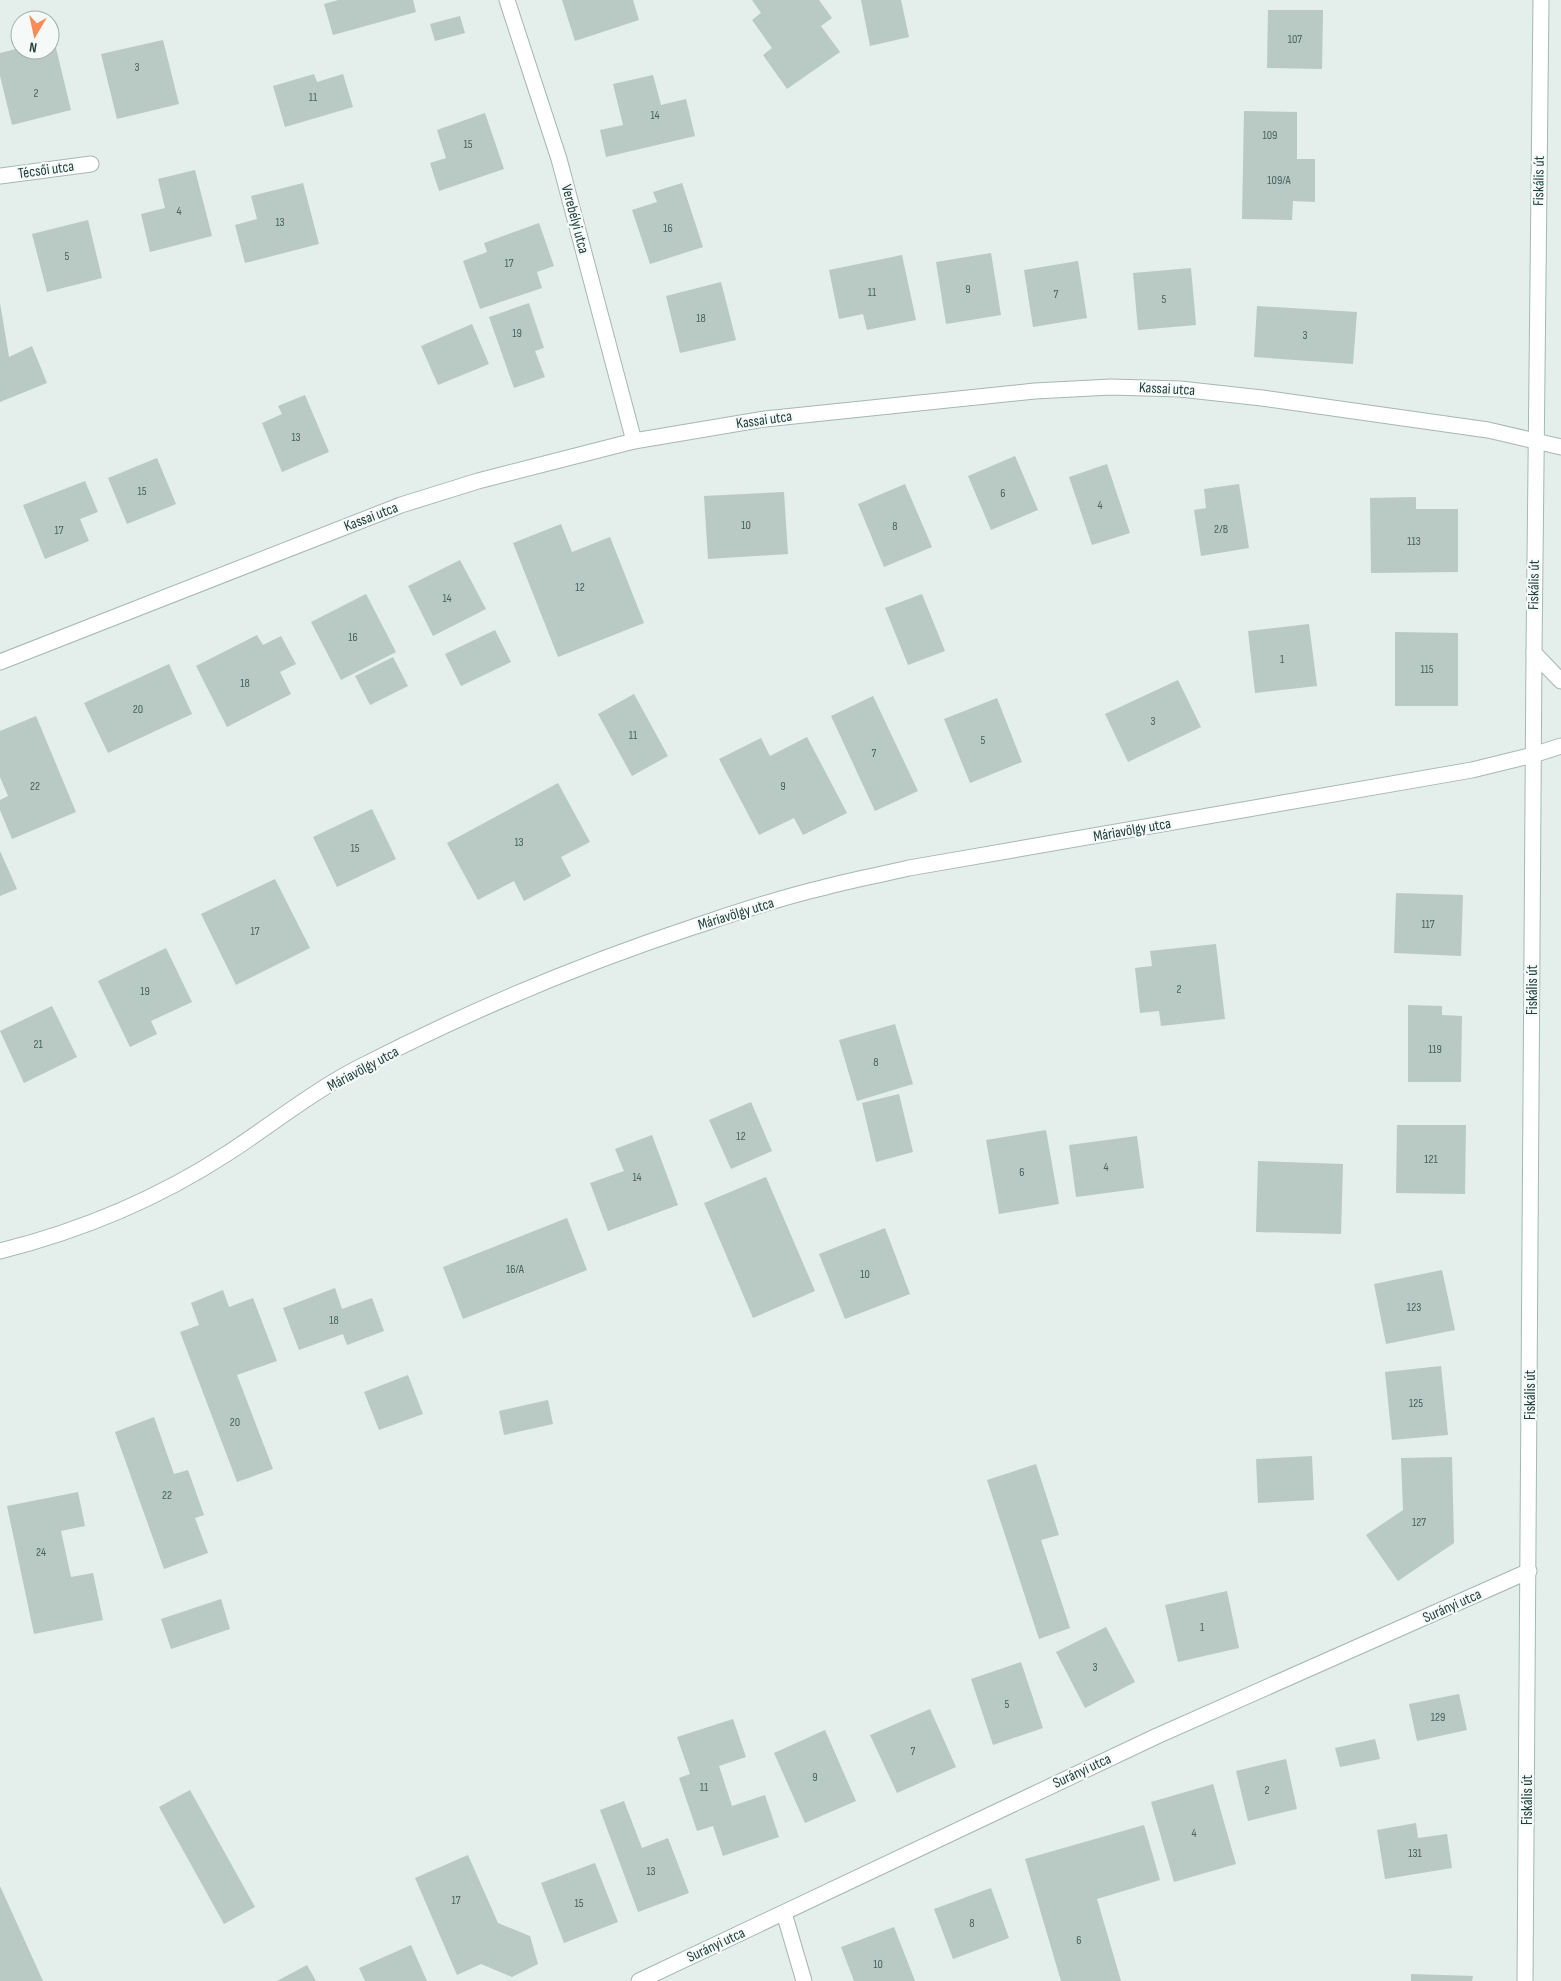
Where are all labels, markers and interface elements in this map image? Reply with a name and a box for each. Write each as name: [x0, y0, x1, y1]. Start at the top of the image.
north arrow: [10, 10, 60, 60]
house number: 107: [1288, 32, 1302, 47]
text: N: [28, 38, 38, 56]
house number: 3: [134, 60, 140, 75]
house number: 2: [34, 86, 39, 101]
house number: 11: [309, 90, 318, 105]
house number: 14: [650, 108, 660, 123]
house number: 109: [1263, 128, 1277, 143]
house number: 15: [463, 137, 473, 152]
street label: Fiskális út: [1529, 155, 1549, 206]
street label: Técsői utca: [17, 157, 75, 183]
house number: 109/A: [1267, 173, 1292, 188]
street label: Verebélyi utca: [557, 182, 593, 256]
house number: 4: [176, 204, 182, 219]
house number: 13: [275, 215, 285, 230]
house number: 16: [663, 221, 673, 236]
house number: 5: [65, 249, 70, 264]
house number: 17: [505, 256, 514, 271]
house number: 9: [965, 282, 971, 297]
house number: 11: [868, 285, 877, 300]
house number: 7: [1054, 287, 1059, 302]
house number: 5: [1162, 292, 1167, 307]
house number: 18: [696, 311, 706, 326]
house number: 19: [512, 326, 522, 341]
house number: 3: [1302, 328, 1308, 343]
street label: Kassai utca: [1138, 378, 1196, 400]
street label: Kassai utca: [735, 407, 793, 433]
house number: 13: [291, 430, 301, 445]
house number: 15: [137, 484, 147, 499]
house number: 6: [1000, 486, 1006, 501]
street label: Kassai utca: [341, 498, 401, 536]
house number: 4: [1097, 498, 1103, 513]
house number: 10: [741, 518, 751, 533]
house number: 8: [892, 519, 898, 534]
house number: 2/B: [1214, 522, 1228, 537]
house number: 17: [55, 523, 64, 538]
house number: 113: [1407, 534, 1421, 549]
street label: Fiskális út: [1524, 559, 1544, 610]
house number: 12: [575, 580, 585, 595]
house number: 14: [442, 591, 452, 606]
house number: 16: [348, 630, 358, 645]
house number: 1: [1280, 652, 1285, 667]
house number: 115: [1420, 662, 1434, 677]
house number: 18: [240, 676, 250, 691]
house number: 20: [133, 702, 143, 717]
house number: 3: [1150, 714, 1156, 729]
house number: 11: [629, 728, 638, 743]
house number: 5: [981, 733, 986, 748]
house number: 7: [872, 746, 877, 761]
house number: 22: [30, 779, 40, 794]
house number: 9: [780, 779, 786, 794]
street label: Máriavölgy utca: [1092, 814, 1172, 846]
house number: 13: [514, 835, 524, 850]
house number: 15: [350, 841, 360, 856]
street label: Máriavölgy utca: [696, 893, 776, 935]
house number: 117: [1421, 917, 1435, 932]
house number: 17: [251, 924, 260, 939]
street label: Fiskális út: [1523, 965, 1542, 1015]
house number: 2: [1177, 982, 1182, 997]
house number: 19: [140, 984, 150, 999]
house number: 21: [33, 1037, 43, 1052]
street label: Máriavölgy utca: [324, 1042, 402, 1096]
house number: 119: [1428, 1042, 1442, 1057]
house number: 8: [873, 1055, 879, 1070]
house number: 12: [736, 1129, 746, 1144]
house number: 121: [1424, 1152, 1439, 1167]
house number: 4: [1103, 1160, 1109, 1175]
house number: 6: [1019, 1165, 1025, 1180]
house number: 14: [632, 1170, 642, 1185]
house number: 16/A: [506, 1262, 525, 1277]
house number: 10: [860, 1267, 870, 1282]
house number: 123: [1407, 1300, 1421, 1315]
house number: 18: [329, 1313, 339, 1328]
street label: Fiskális út: [1521, 1370, 1540, 1420]
house number: 125: [1409, 1396, 1423, 1411]
house number: 20: [230, 1415, 240, 1430]
house number: 22: [162, 1488, 172, 1503]
house number: 127: [1412, 1515, 1426, 1530]
house number: 24: [36, 1545, 46, 1560]
street label: Surányi utca: [1420, 1585, 1484, 1627]
house number: 1: [1200, 1620, 1205, 1635]
house number: 3: [1092, 1660, 1098, 1675]
house number: 5: [1005, 1697, 1010, 1712]
house number: 129: [1431, 1710, 1445, 1725]
house number: 7: [911, 1744, 916, 1759]
street label: Surányi utca: [1050, 1749, 1114, 1793]
house number: 9: [812, 1770, 818, 1785]
street label: Fiskális út: [1518, 1775, 1537, 1825]
house number: 11: [700, 1780, 709, 1795]
house number: 2: [1265, 1783, 1270, 1798]
house number: 4: [1191, 1826, 1197, 1841]
house number: 131: [1408, 1846, 1423, 1861]
house number: 13: [646, 1864, 656, 1879]
house number: 17: [452, 1893, 461, 1908]
house number: 15: [574, 1896, 584, 1911]
house number: 8: [969, 1916, 975, 1931]
street label: Surányi utca: [684, 1923, 748, 1967]
house number: 6: [1076, 1933, 1082, 1948]
house number: 10: [873, 1957, 883, 1972]

